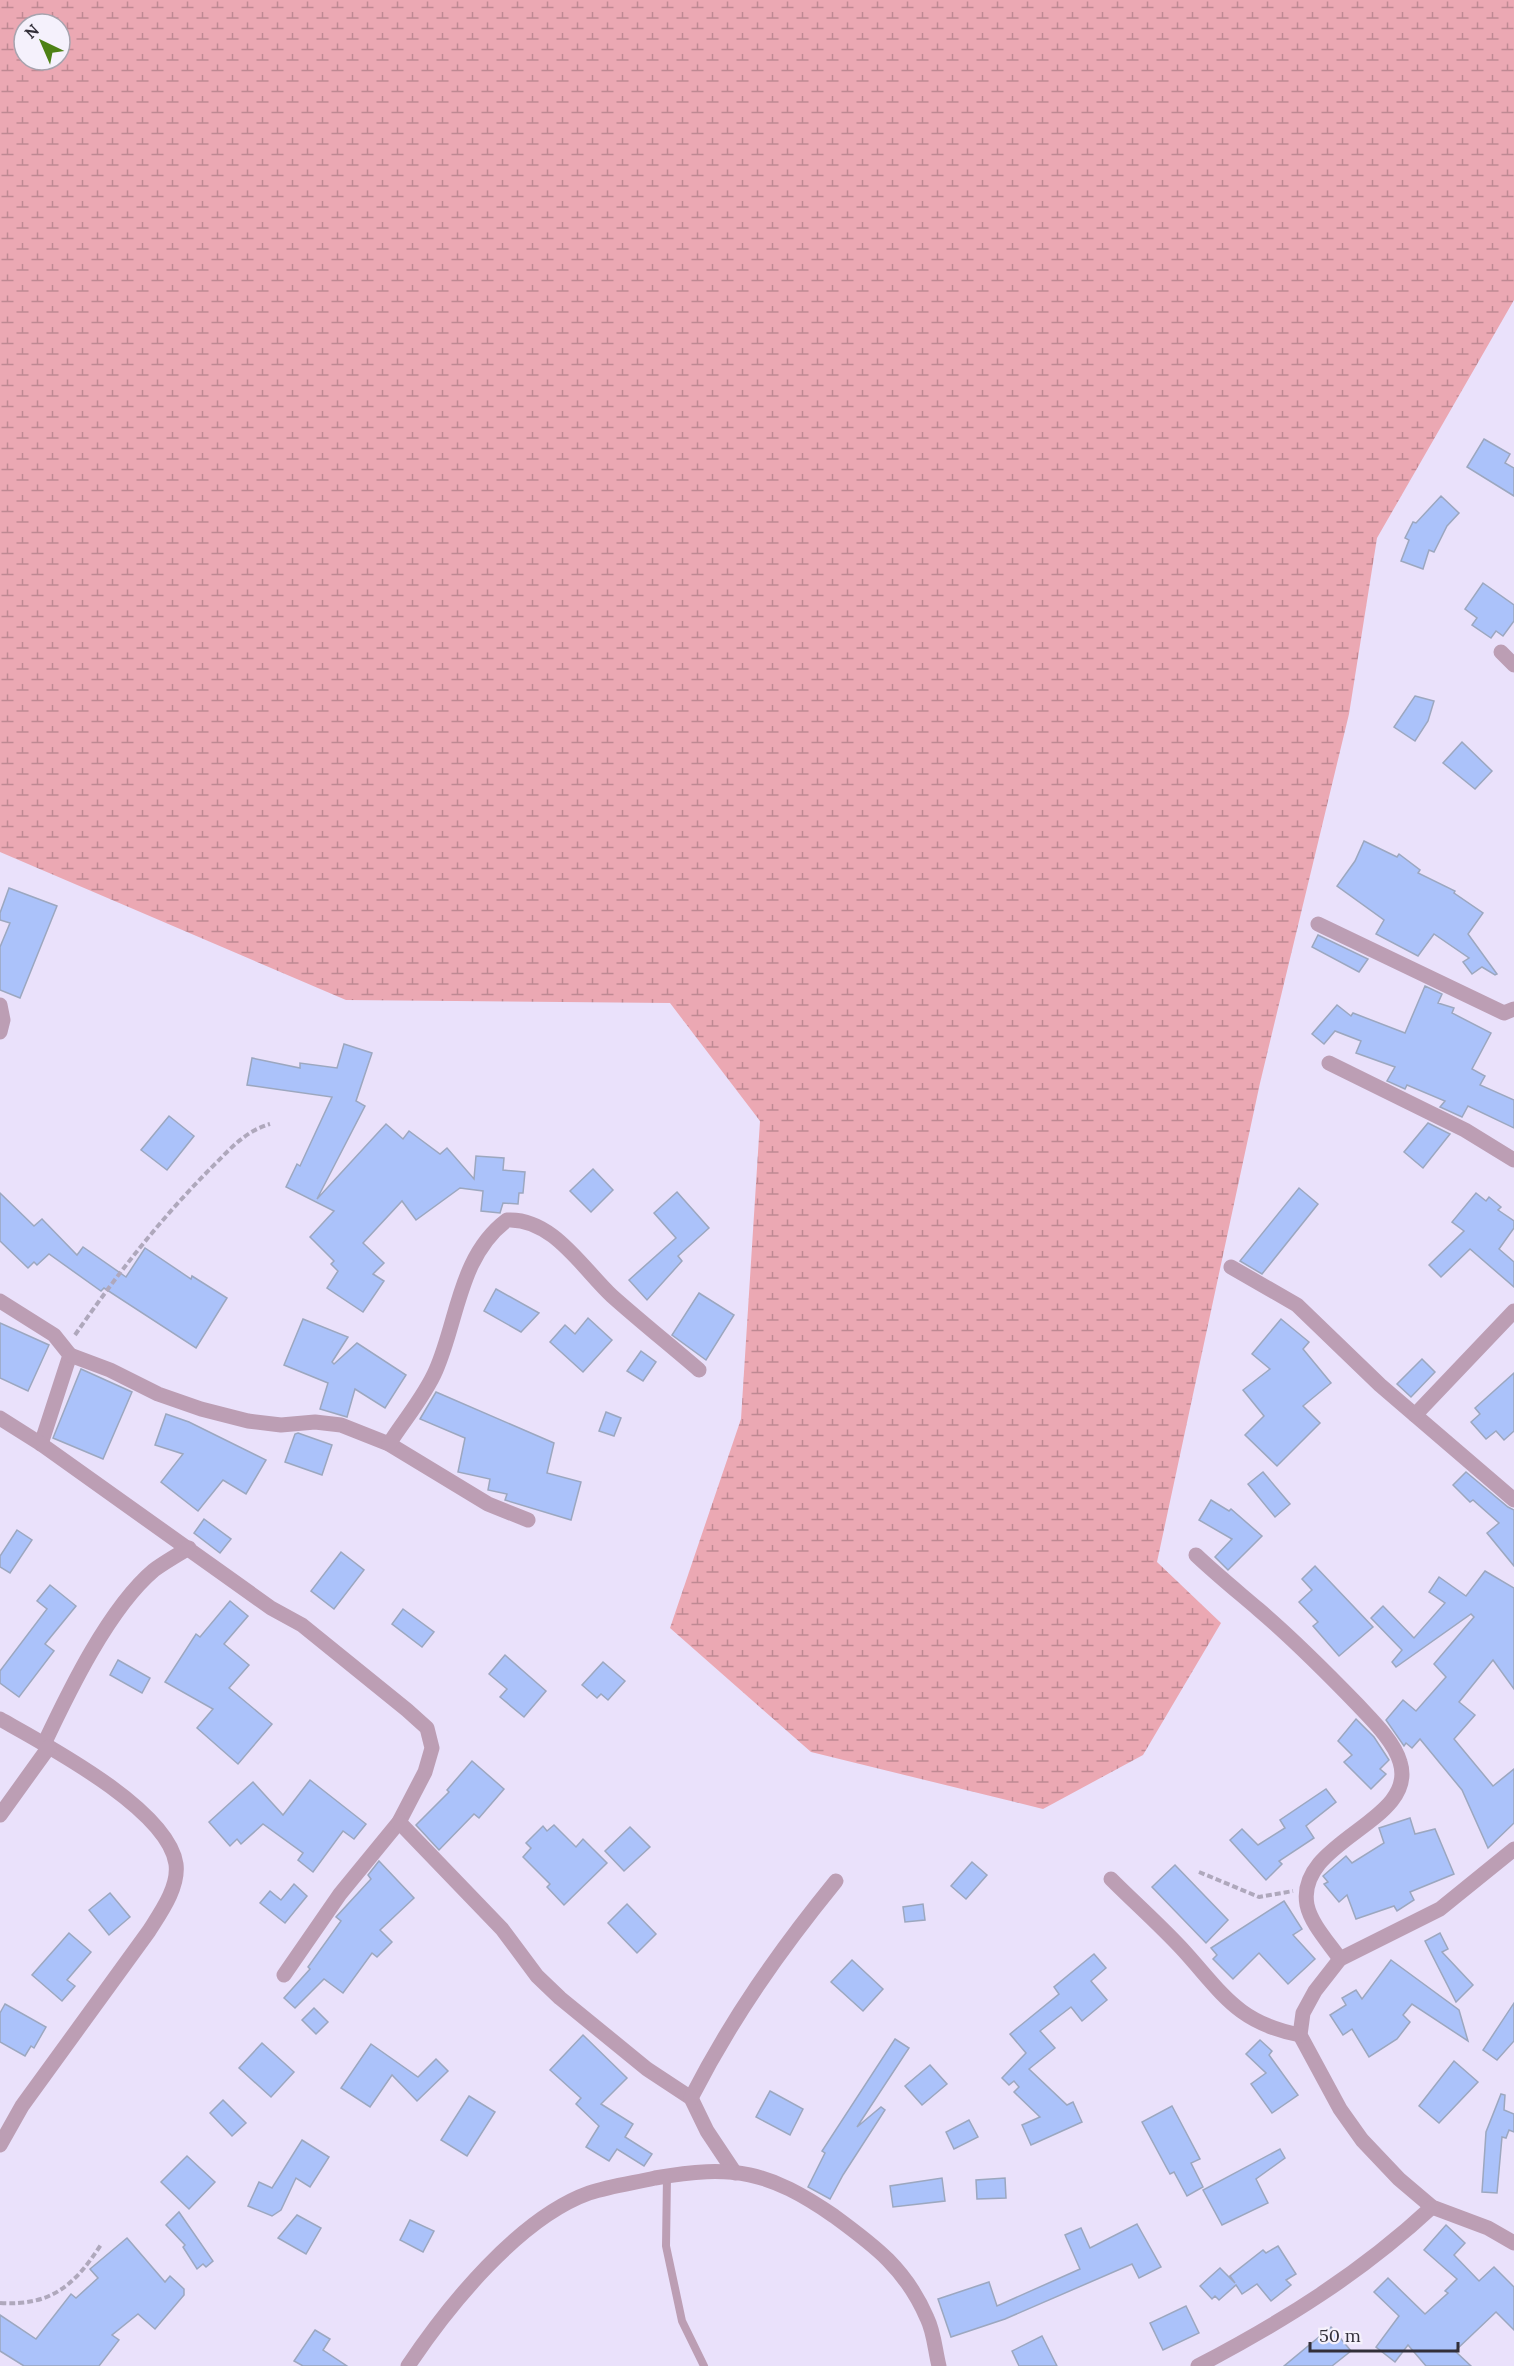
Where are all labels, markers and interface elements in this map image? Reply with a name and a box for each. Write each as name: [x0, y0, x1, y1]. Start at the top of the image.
north arrow: [12, 12, 72, 72]
text: N: [20, 20, 43, 43]
scale bar: [1310, 2315, 1458, 2353]
text: 50 m: [1319, 2324, 1361, 2347]

